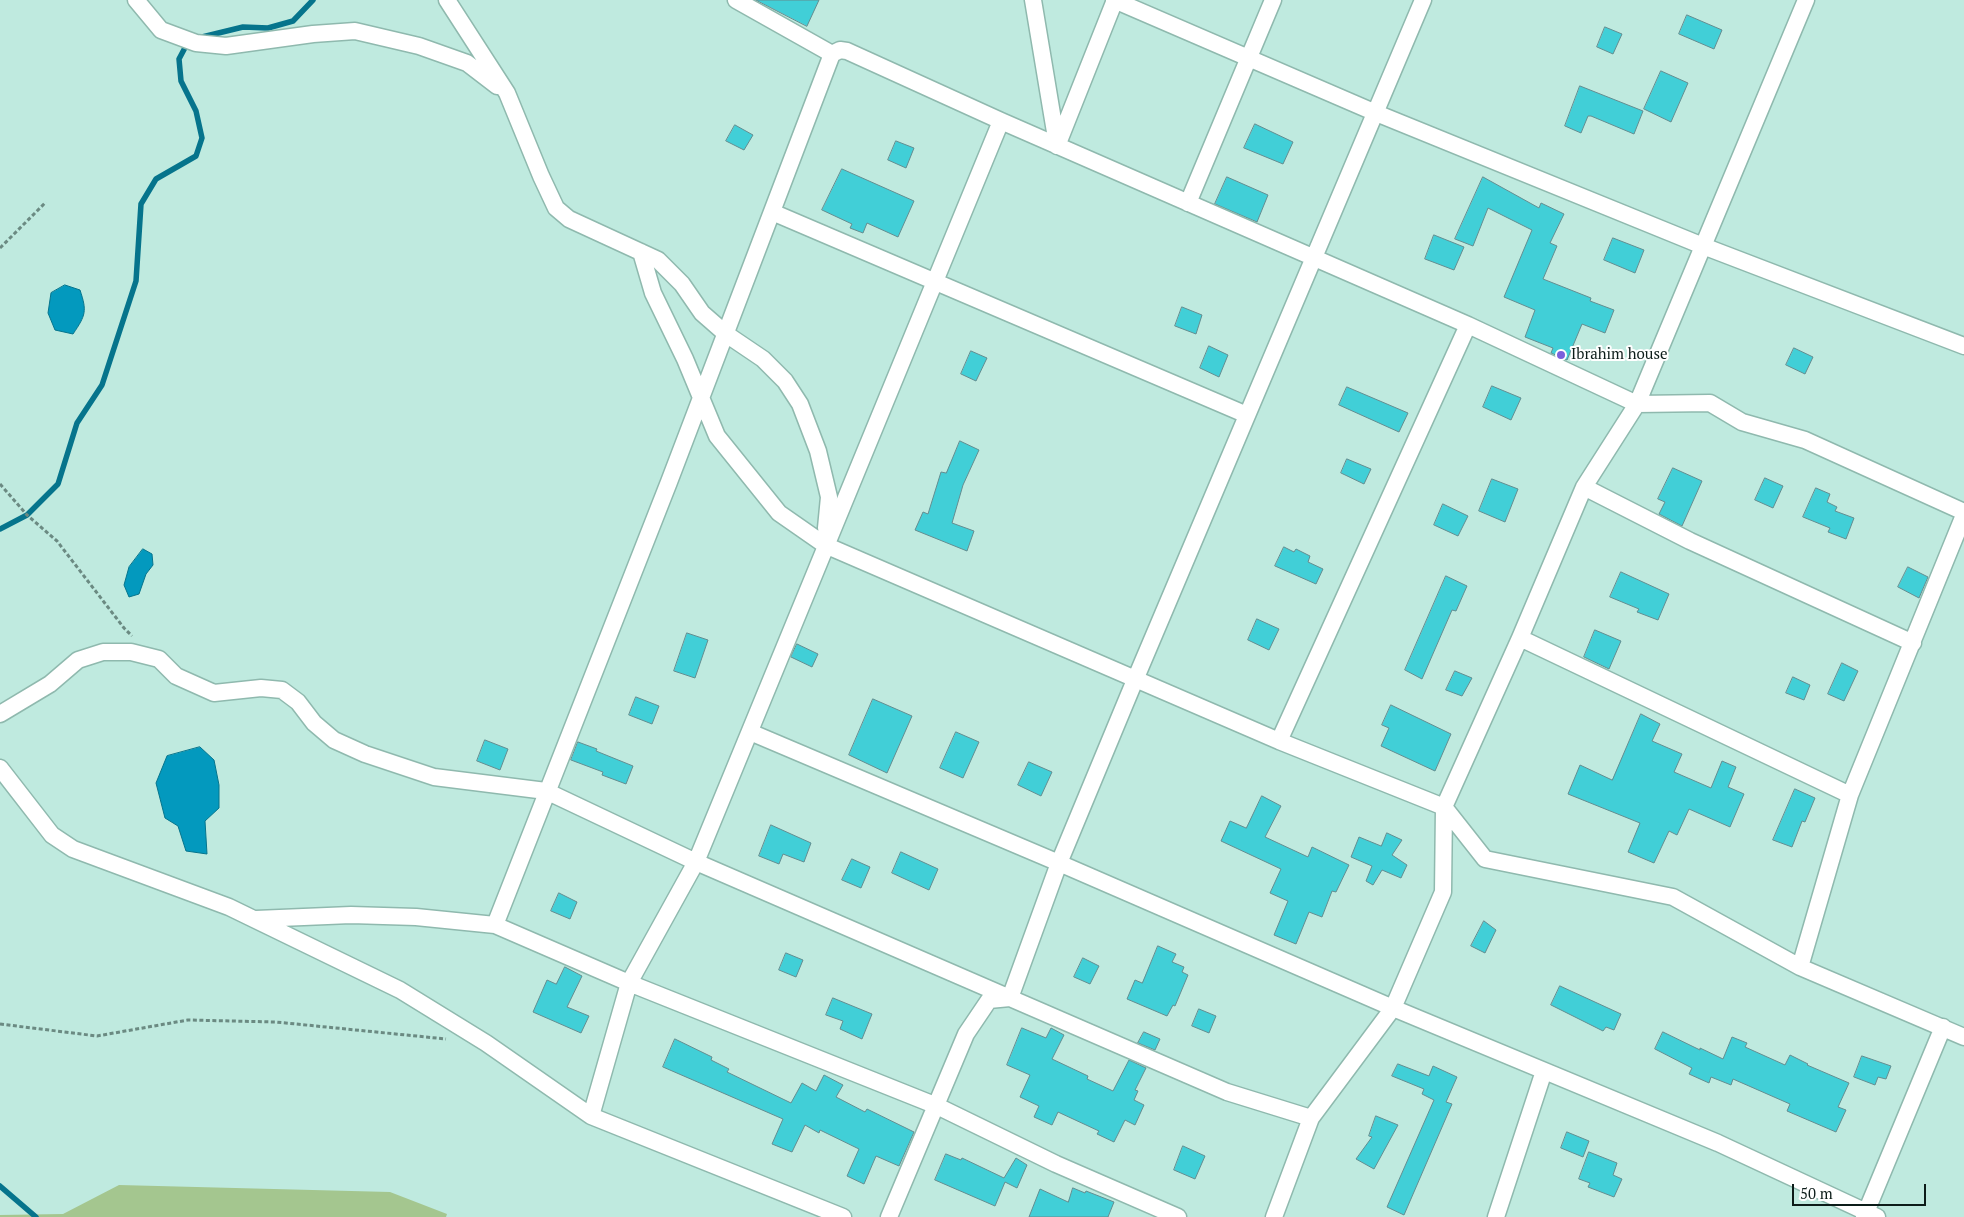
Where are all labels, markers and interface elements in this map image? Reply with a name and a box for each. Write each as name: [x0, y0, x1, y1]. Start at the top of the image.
place label: Ibrahim house: [1571, 346, 1667, 364]
marker: Ibrahim house: [1555, 349, 1567, 361]
scale bar: [1794, 1174, 1928, 1206]
text: 50 m: [1800, 1183, 1833, 1203]

